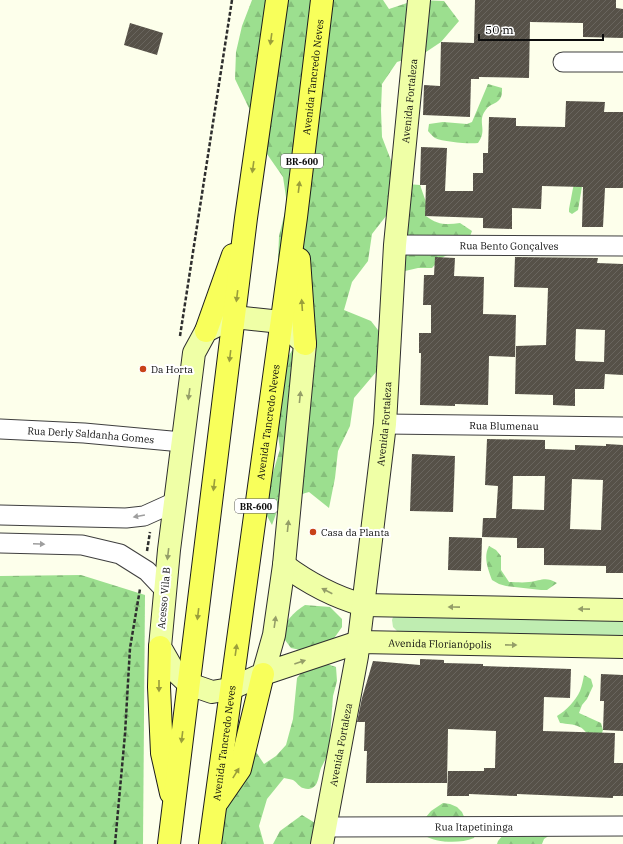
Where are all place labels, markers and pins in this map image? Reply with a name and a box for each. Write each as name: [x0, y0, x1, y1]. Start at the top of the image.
place label: Da Horta: [151, 363, 193, 376]
marker: Da Horta: [138, 364, 148, 374]
place label: Casa da Planta: [321, 526, 390, 539]
marker: Casa da Planta: [308, 527, 318, 537]

